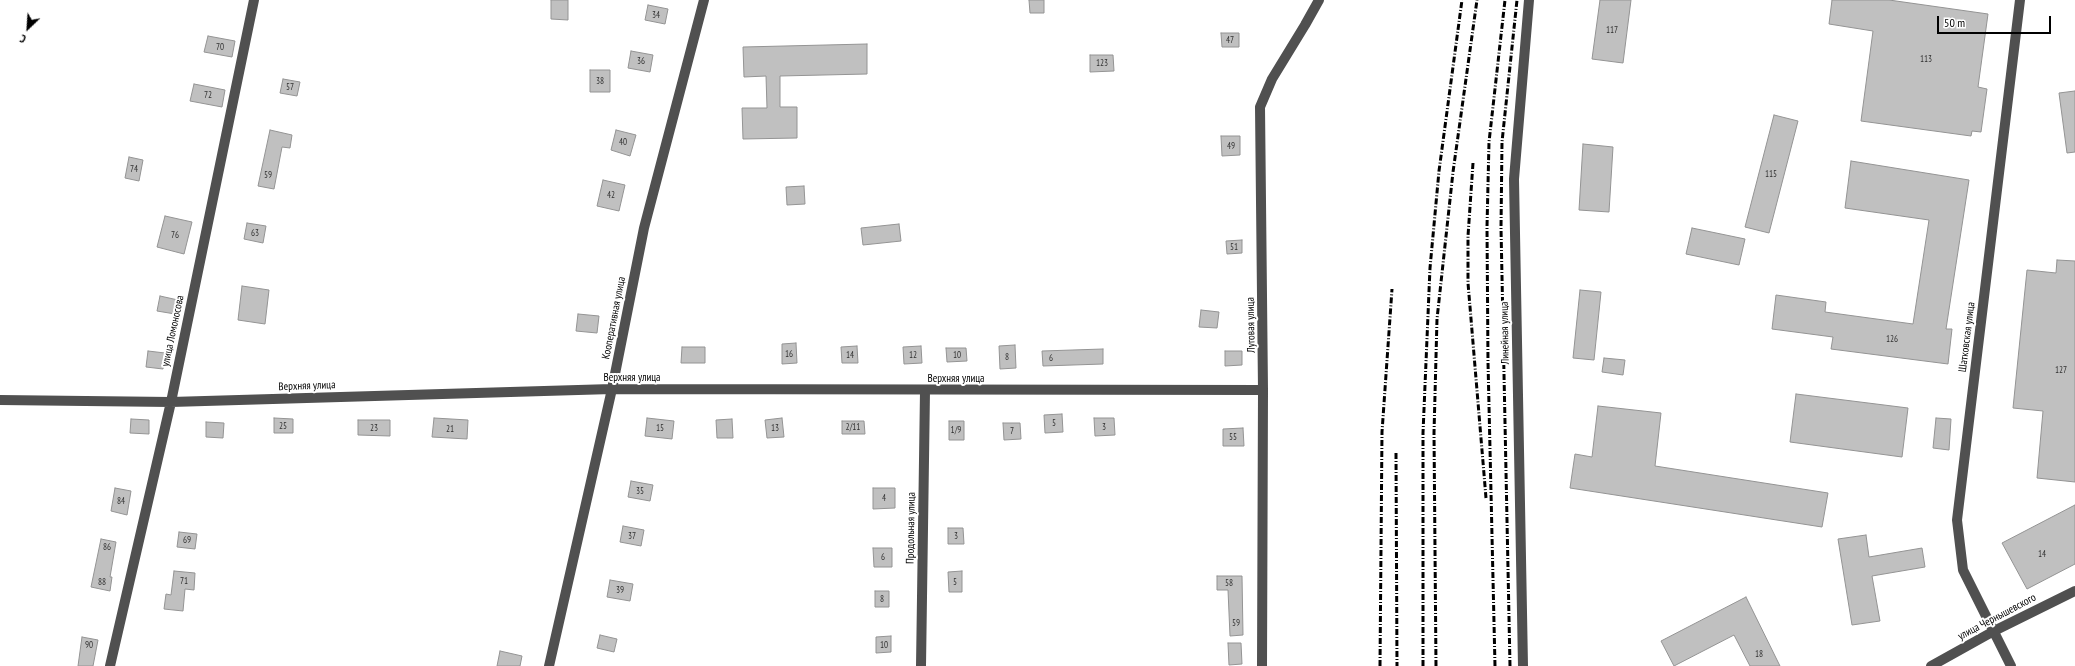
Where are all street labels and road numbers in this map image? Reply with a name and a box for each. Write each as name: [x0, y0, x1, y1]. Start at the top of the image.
street label: Кооперативная улица: [600, 276, 628, 360]
street label: улица Ломоносова: [159, 294, 187, 368]
street label: Луговая улица: [1244, 297, 1258, 353]
street label: Линейная улица: [1498, 301, 1512, 365]
street label: Шатковская улица: [1956, 301, 1978, 373]
street label: Верхняя улица: [603, 371, 661, 385]
street label: Верхняя улица: [927, 372, 985, 386]
street label: Верхняя улица: [278, 378, 336, 394]
street label: Продольная улица: [904, 492, 918, 564]
street label: улица Чернышевского: [1956, 591, 2038, 643]

